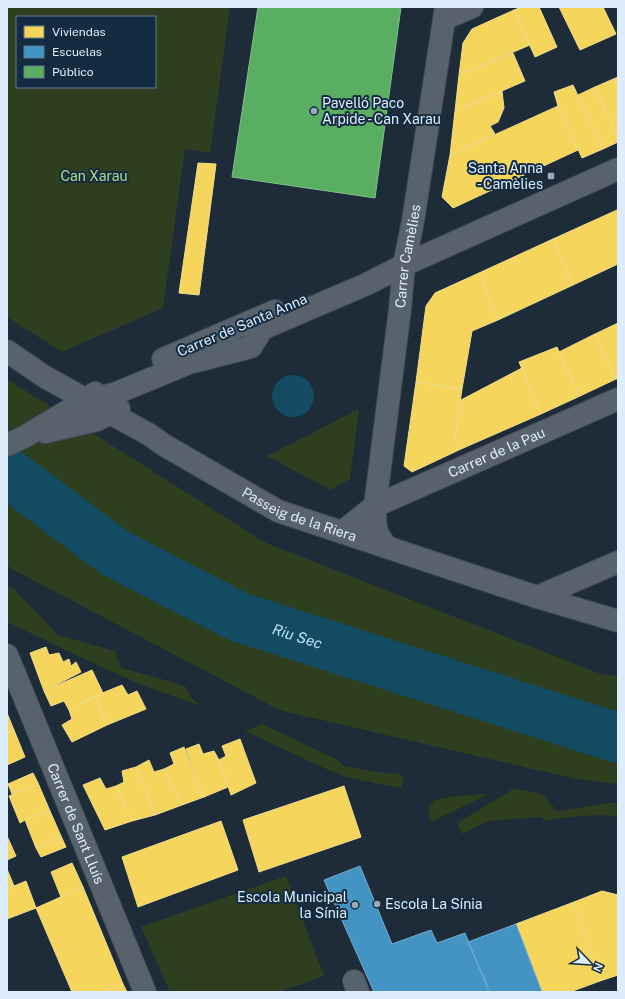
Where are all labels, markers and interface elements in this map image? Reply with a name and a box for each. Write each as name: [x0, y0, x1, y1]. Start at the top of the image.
legend: [16, 16, 156, 88]
text: Viviendas: [52, 25, 106, 39]
text: Escuelas: [52, 45, 102, 59]
text: Público: [52, 65, 94, 79]
place label: Pavelló Paco Arpide - Can Xarau: [322, 95, 441, 127]
marker: Pavelló Paco Arpide - Can Xarau: [309, 106, 319, 116]
place label: Santa Anna - Camèlies: [468, 160, 543, 192]
park label: Can Xarau: [60, 168, 128, 184]
marker: Santa Anna - Camèlies: [546, 171, 556, 181]
street label: Carrer Camèlies: [392, 203, 423, 309]
street label: Carrer de Santa Anna: [175, 290, 309, 360]
street label: Carrer de la Pau: [446, 424, 548, 481]
street label: Passeig de la Riera: [239, 484, 359, 545]
water label: Riu Sec: [271, 620, 325, 652]
street label: Carrer de Sant Lluís: [44, 761, 108, 886]
place label: Escola Municipal la Sínia: [237, 889, 347, 921]
place label: Escola La Sínia: [385, 896, 483, 912]
marker: Escola La Sínia: [372, 899, 382, 909]
marker: Escola Municipal la Sínia: [350, 900, 360, 910]
north arrow: [569, 943, 609, 983]
text: N: [591, 961, 605, 974]

